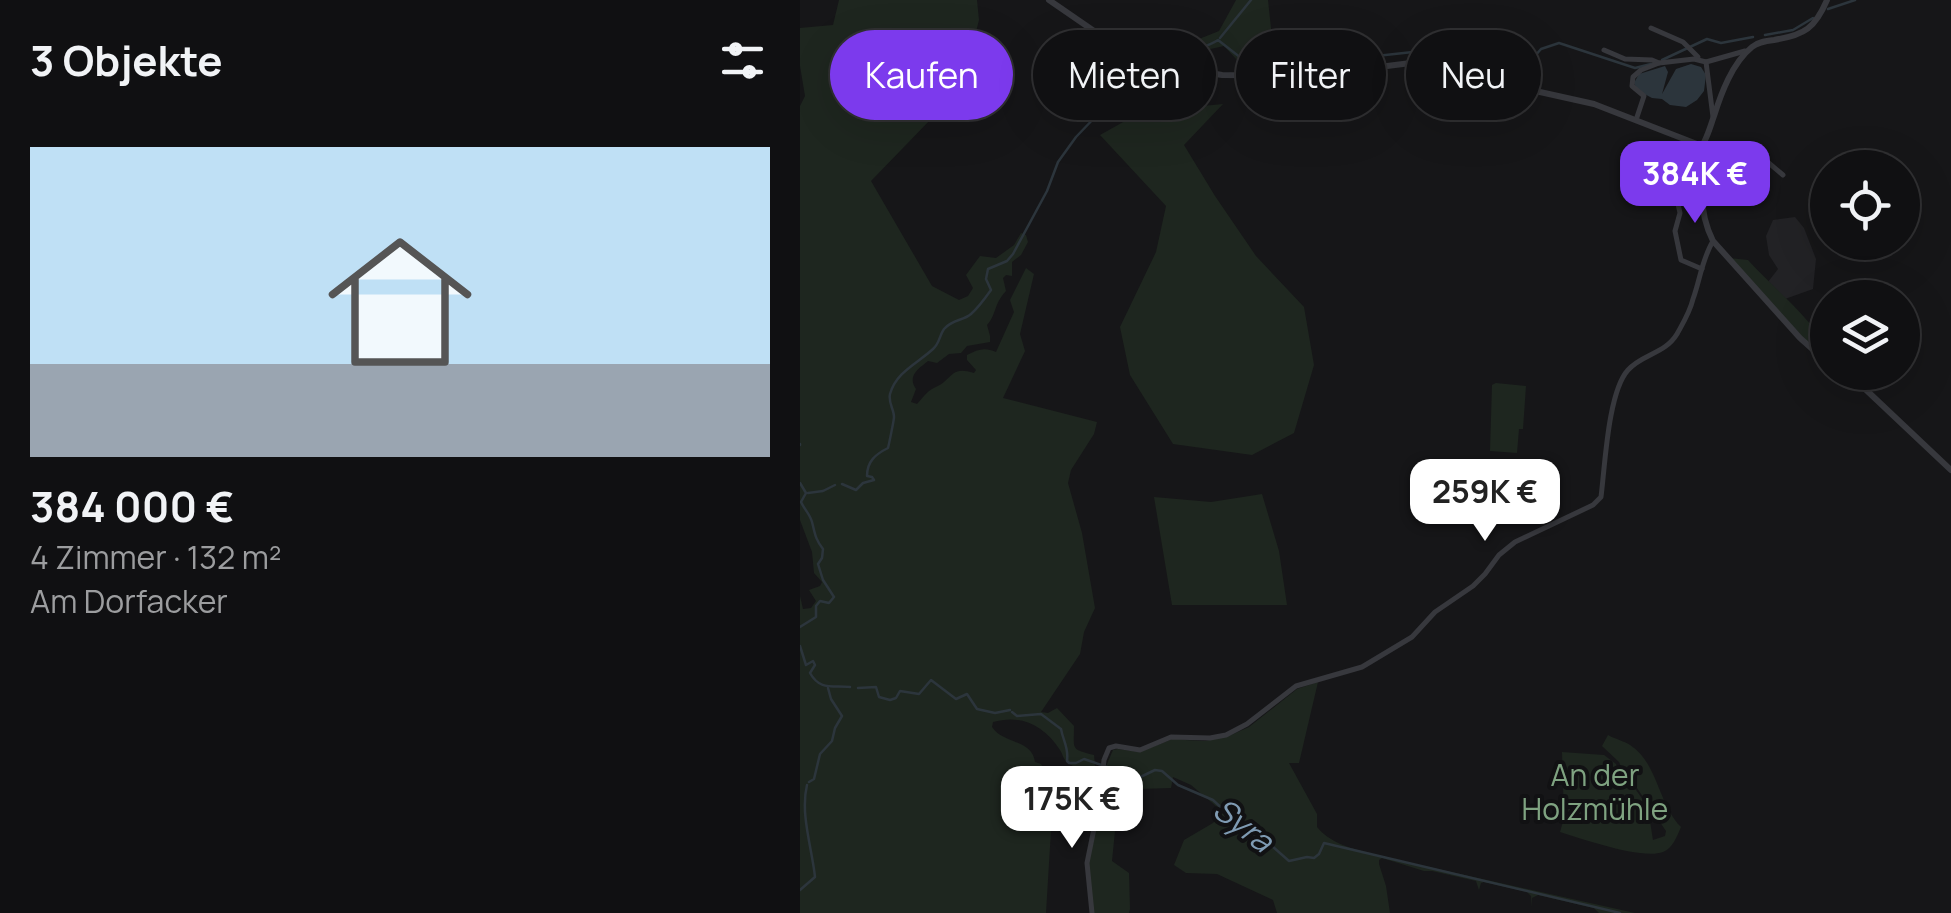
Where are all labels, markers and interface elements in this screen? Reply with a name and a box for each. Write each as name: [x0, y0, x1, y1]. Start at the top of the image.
chip: Kaufen: [830, 30, 1013, 120]
chip: Mieten: [1033, 30, 1216, 120]
chip: Filter: [1236, 30, 1386, 120]
chip: Neu: [1406, 30, 1541, 120]
text: 3 Objekte: [30, 31, 223, 89]
icon: filters: [715, 33, 770, 88]
pin: 384K €: [1614, 141, 1776, 226]
map controls: [1810, 150, 1920, 390]
button: locate: [1810, 150, 1920, 260]
text: 384K €: [1642, 151, 1748, 195]
icon: home: [310, 212, 490, 392]
button: layers: [1810, 280, 1920, 390]
pin: 259K €: [1404, 459, 1566, 544]
text: 259K €: [1432, 469, 1538, 513]
text: 384 000 €: [30, 477, 234, 535]
text: 4 Zimmer · 132 m²: [30, 535, 282, 579]
text: Am Dorfacker: [30, 579, 228, 623]
park label: An der Holzmühle: [1522, 754, 1668, 829]
pin: 175K €: [991, 766, 1153, 851]
text: 175K €: [1023, 776, 1121, 820]
water label: Syra: [1204, 787, 1285, 863]

